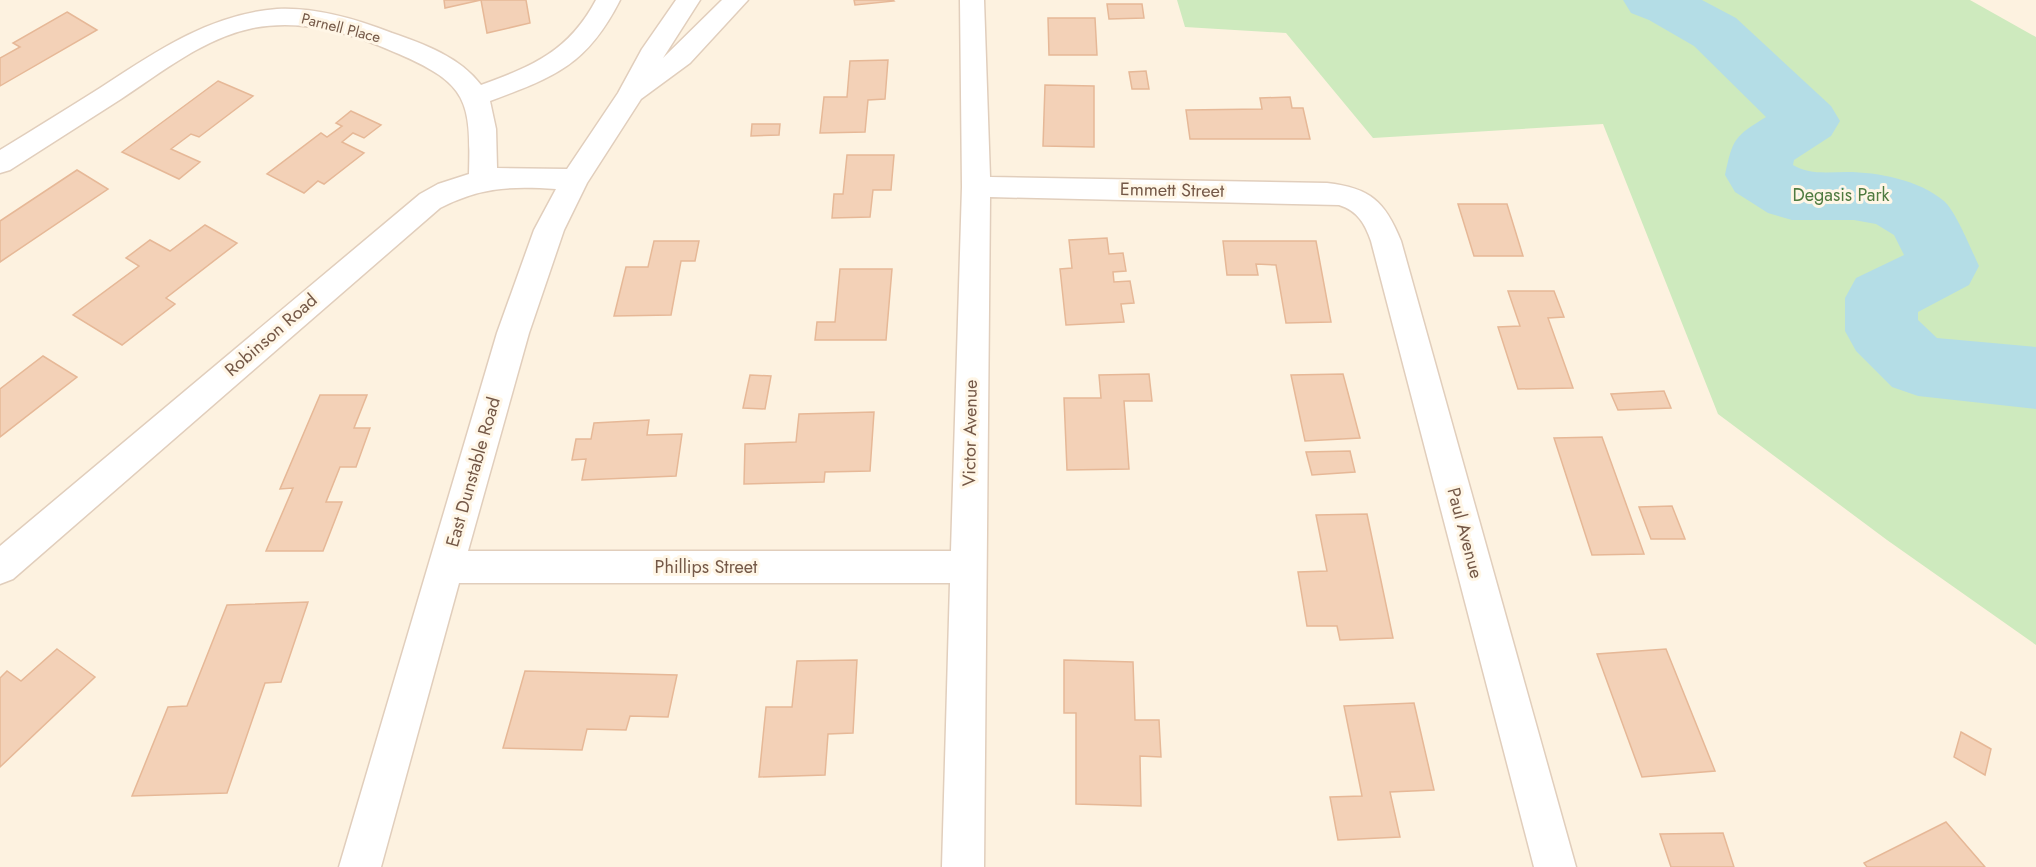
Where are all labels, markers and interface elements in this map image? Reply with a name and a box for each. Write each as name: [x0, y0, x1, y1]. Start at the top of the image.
street label: Parnell Place: [299, 8, 383, 49]
street label: Emmett Street: [1120, 176, 1225, 204]
park label: Degasis Park: [1792, 182, 1890, 208]
street label: Robinson Road: [219, 287, 323, 383]
street label: Victor Avenue: [956, 379, 984, 487]
street label: East Dunstable Road: [439, 394, 507, 550]
street label: Paul Avenue: [1440, 485, 1490, 581]
street label: Phillips Street: [655, 554, 758, 580]

